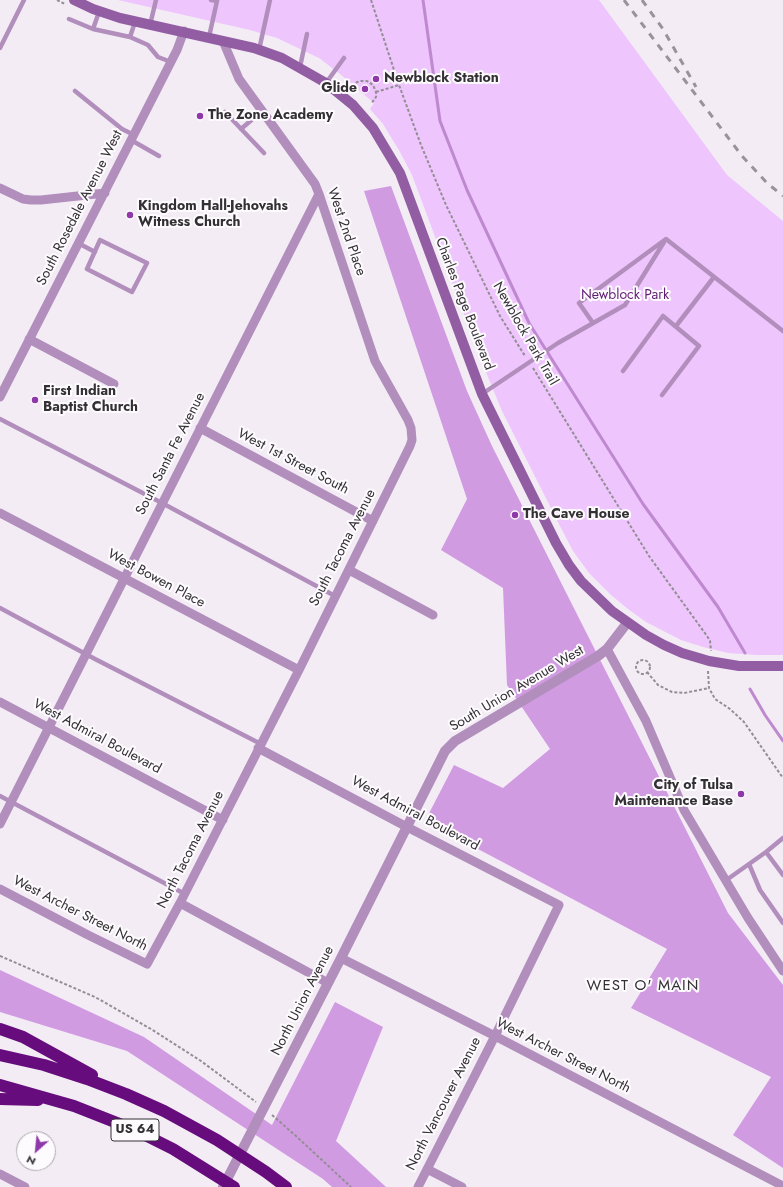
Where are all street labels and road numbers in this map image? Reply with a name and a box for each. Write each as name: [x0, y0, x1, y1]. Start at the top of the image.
street label: South Rosedale Avenue West: [33, 128, 127, 288]
street label: West 2nd Place: [323, 186, 369, 278]
street label: Charles Page Boulevard: [431, 235, 497, 373]
street label: Newblock Park Trail: [489, 279, 561, 389]
street label: South Santa Fe Avenue: [133, 390, 209, 518]
street label: West 1st Street South: [234, 426, 352, 498]
street label: South Tacoma Avenue: [306, 487, 380, 609]
street label: West Bowen Place: [104, 546, 208, 612]
street label: South Union Avenue West: [447, 642, 587, 736]
street label: West Admiral Boulevard: [30, 696, 164, 778]
street label: West Admiral Boulevard: [348, 773, 482, 855]
street label: North Tacoma Avenue: [154, 788, 228, 912]
street label: West Archer Street North: [10, 873, 150, 955]
street label: North Union Avenue: [268, 943, 338, 1059]
street label: West Archer Street North: [493, 1015, 633, 1097]
street label: North Vancouver Avenue: [403, 1034, 485, 1174]
road number: US 64: [111, 1119, 159, 1141]

